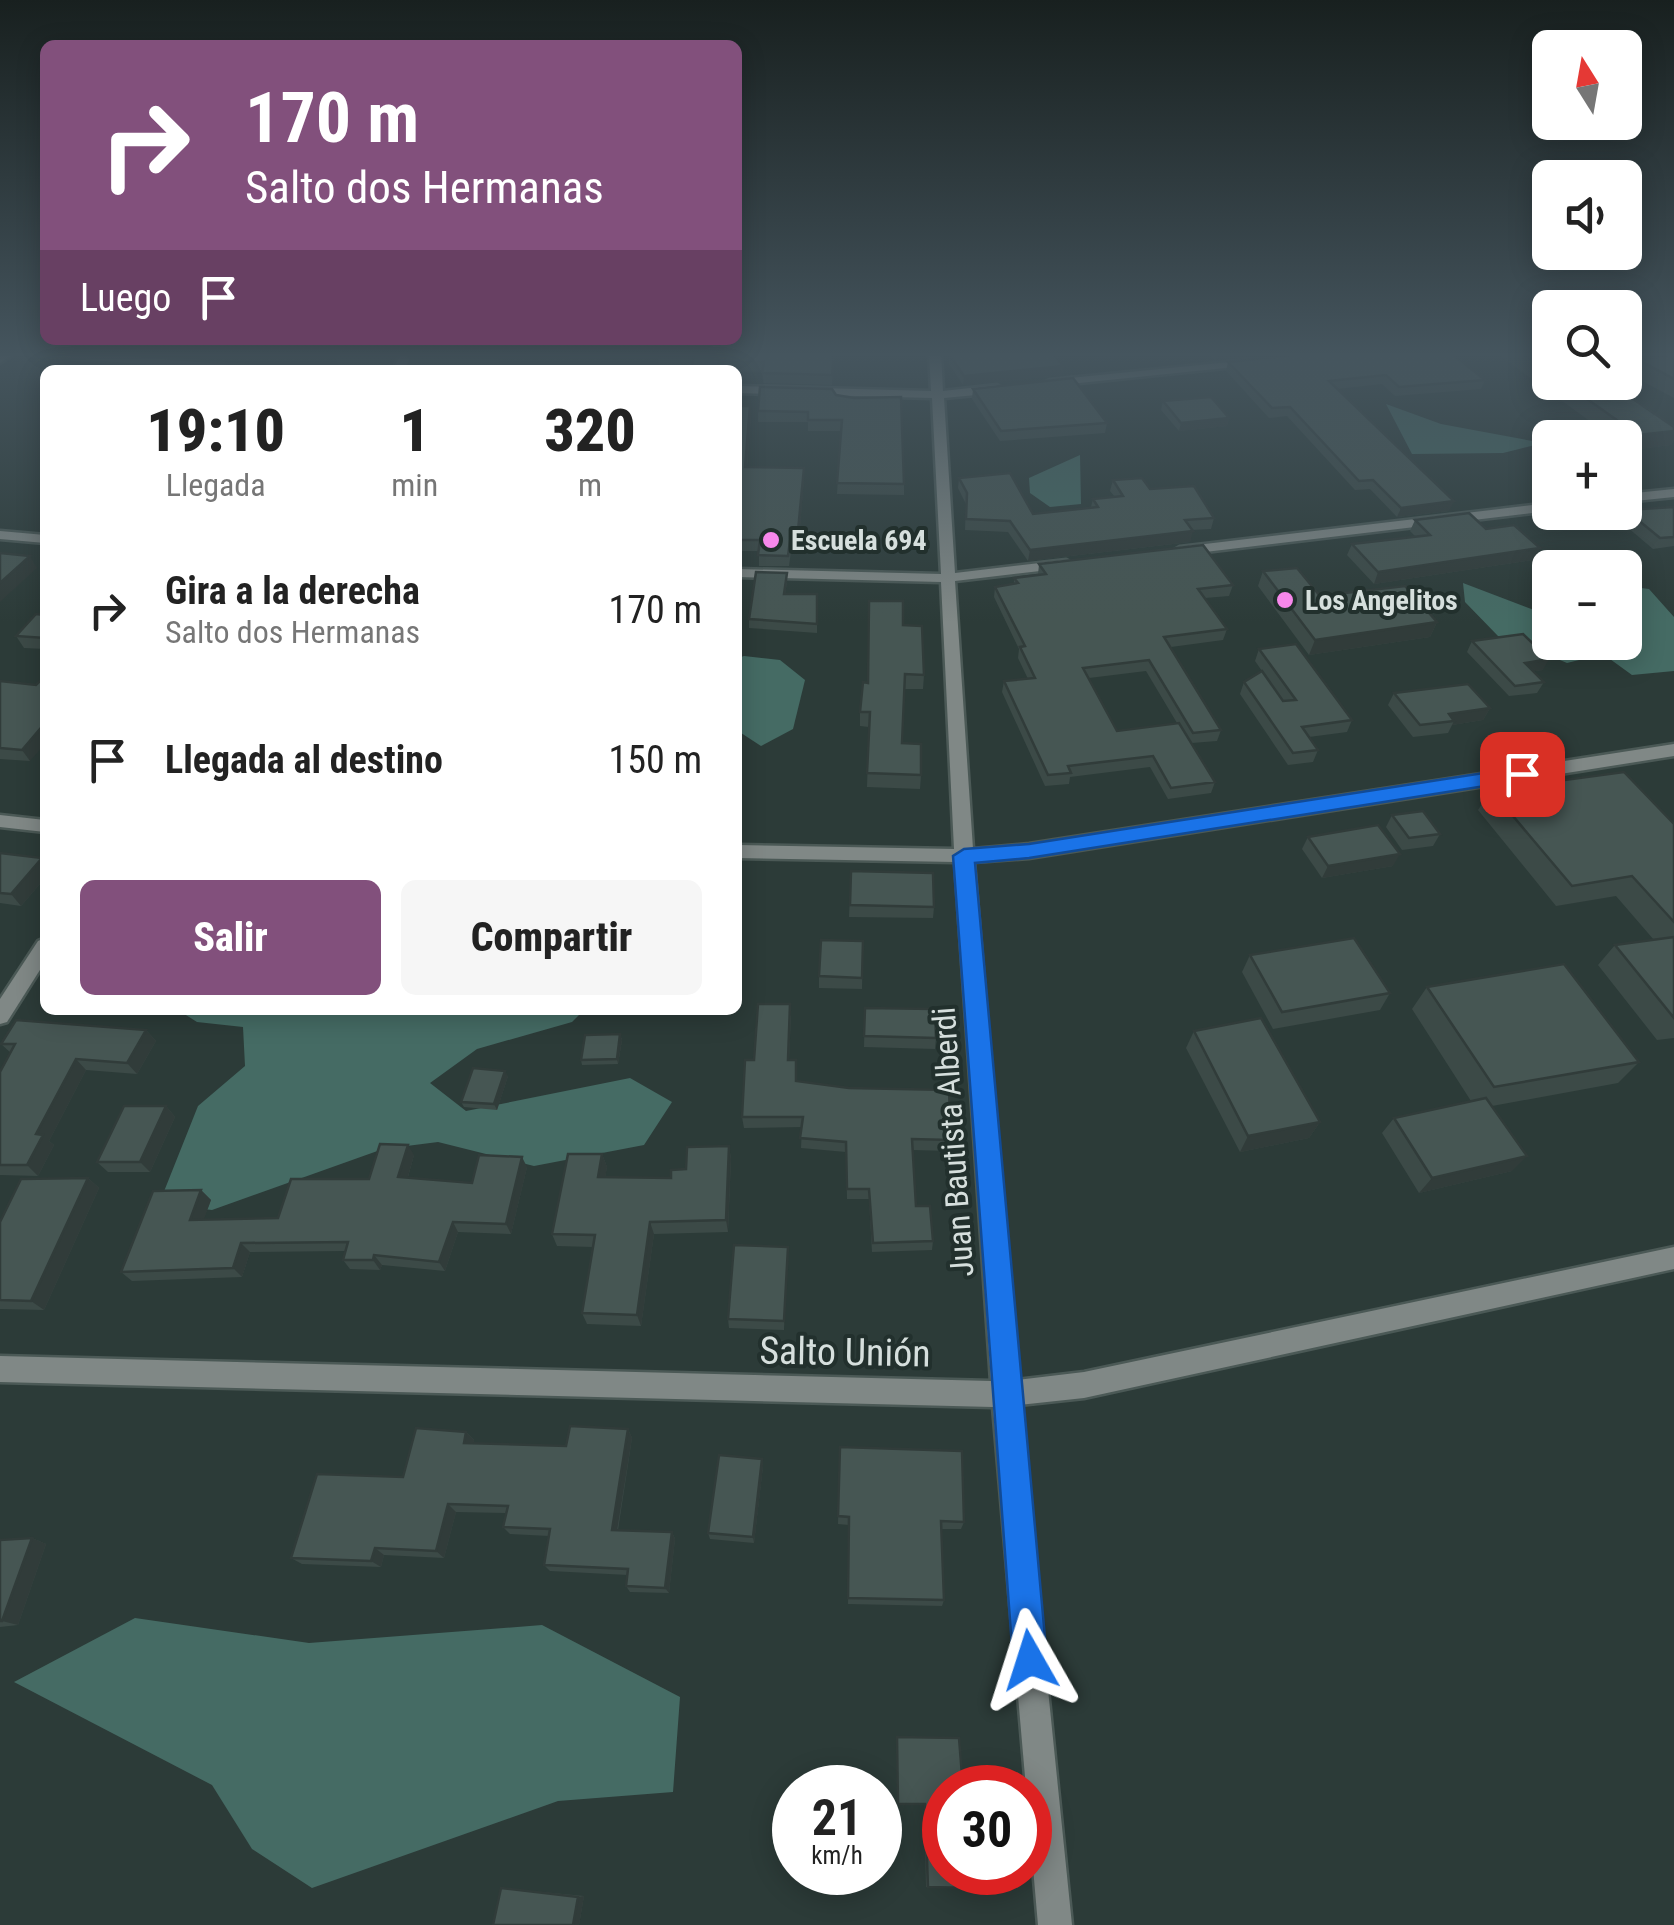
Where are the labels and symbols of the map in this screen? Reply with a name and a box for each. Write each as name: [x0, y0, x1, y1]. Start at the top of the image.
north arrow: [1532, 30, 1642, 140]
place label: Escuela 694: [791, 524, 927, 557]
marker: Escuela 694: [760, 529, 782, 551]
place label: Los Angelitos: [1305, 584, 1458, 617]
marker: Los Angelitos: [1274, 589, 1296, 611]
pin: [1480, 732, 1565, 817]
street label: Juan Bautista Alberdi: [925, 1006, 981, 1278]
street label: Salto Unión: [759, 1329, 931, 1375]
position arrow: [978, 1608, 1082, 1712]
speed limit sign: 30: [922, 1765, 1052, 1895]

